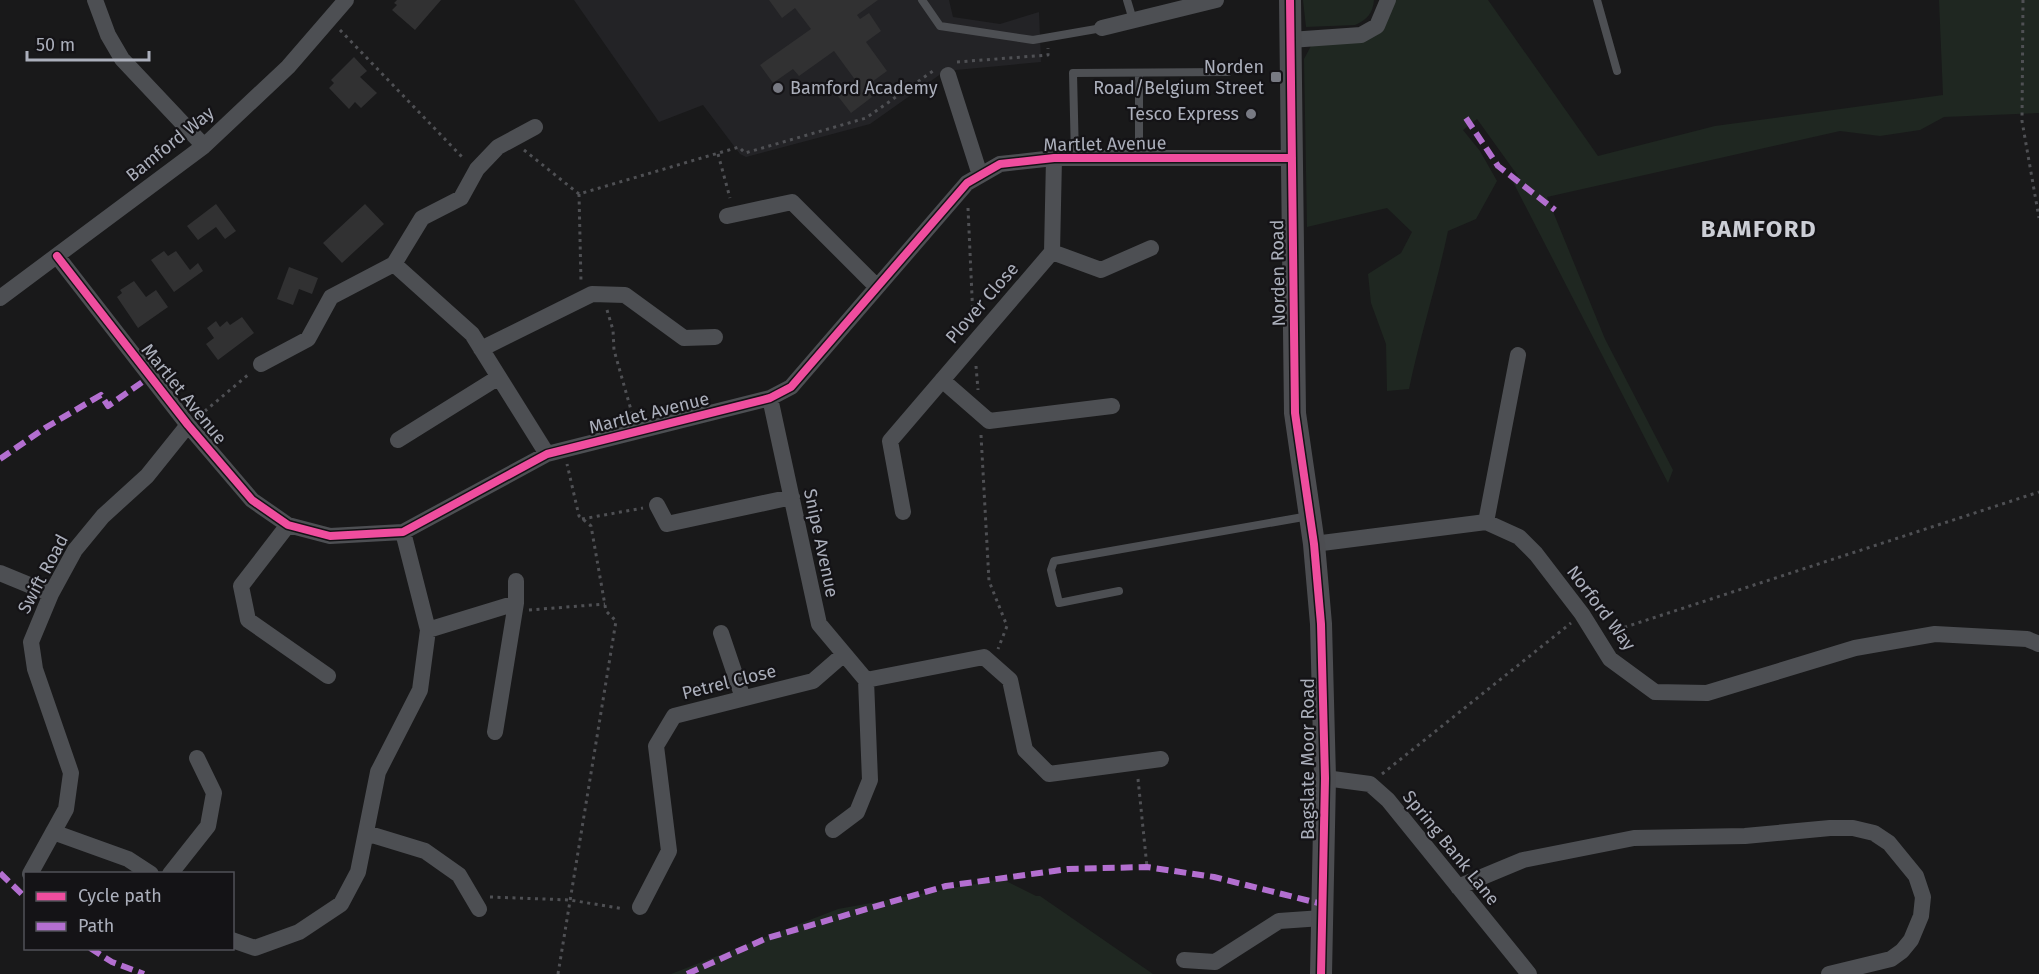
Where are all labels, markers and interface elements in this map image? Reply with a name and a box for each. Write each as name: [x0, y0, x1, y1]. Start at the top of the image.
scale bar: [27, 24, 148, 62]
text: 50 m: [36, 34, 75, 56]
place label: Norden Road/Belgium Street: [1093, 56, 1264, 99]
marker: Norden Road/Belgium Street: [1269, 70, 1283, 84]
place label: Bamford Academy: [790, 77, 938, 99]
marker: Bamford Academy: [771, 81, 785, 95]
street label: Bamford Way: [121, 102, 219, 186]
place label: Tesco Express: [1127, 103, 1239, 125]
marker: Tesco Express: [1244, 107, 1258, 121]
street label: Martlet Avenue: [1043, 132, 1167, 156]
district label: BAMFORD: [1701, 215, 1817, 243]
street label: Norden Road: [1266, 220, 1290, 326]
street label: Plover Close: [941, 258, 1023, 348]
street label: Martlet Avenue: [137, 339, 231, 449]
street label: Martlet Avenue: [587, 387, 711, 439]
street label: Snipe Avenue: [799, 487, 843, 599]
street label: Swift Road: [13, 531, 73, 617]
street label: Norford Way: [1562, 561, 1640, 655]
street label: Petrel Close: [680, 660, 778, 704]
street label: Bagslate Moor Road: [1297, 678, 1319, 840]
street label: Spring Bank Lane: [1398, 786, 1504, 910]
legend: [24, 872, 234, 950]
text: Cycle path: [78, 885, 162, 907]
text: Path: [78, 915, 114, 937]

